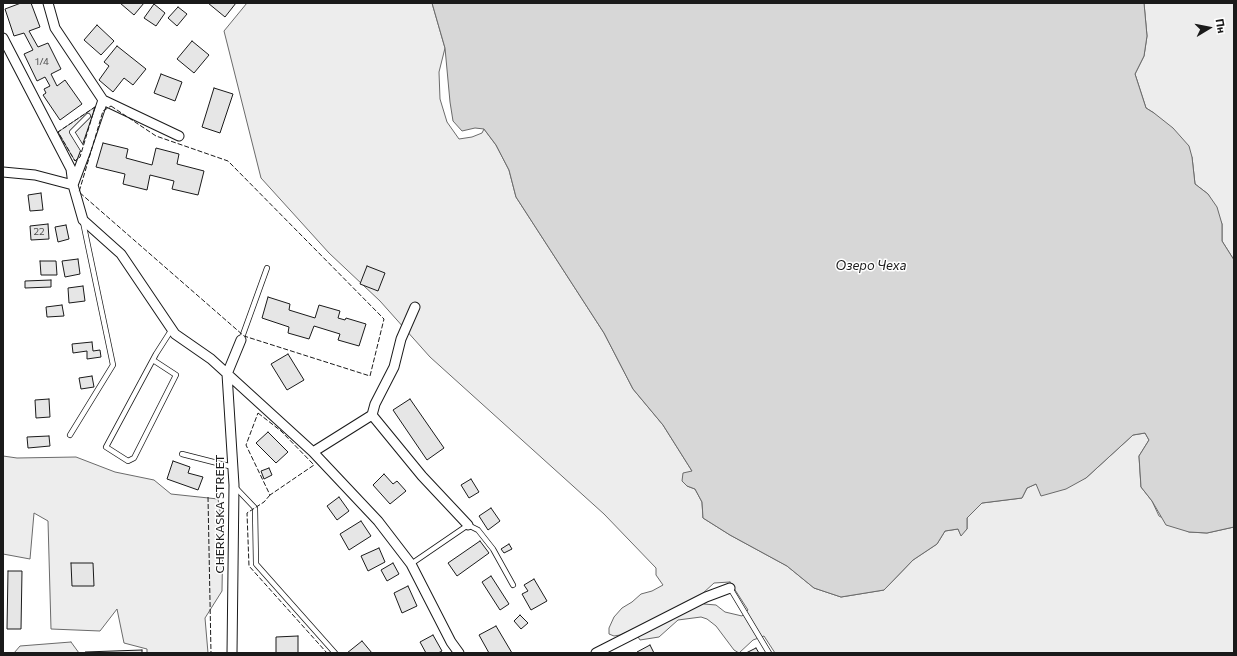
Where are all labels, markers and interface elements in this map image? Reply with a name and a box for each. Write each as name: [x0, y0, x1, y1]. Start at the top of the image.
north arrow: [1189, 8, 1229, 48]
text: Пн: [1214, 18, 1229, 34]
house number: 1/4: [35, 56, 49, 68]
house number: 22: [33, 226, 45, 238]
water label: Озеро Чеха: [836, 258, 906, 274]
street label: CHERKASKA STREET: [213, 455, 227, 573]

